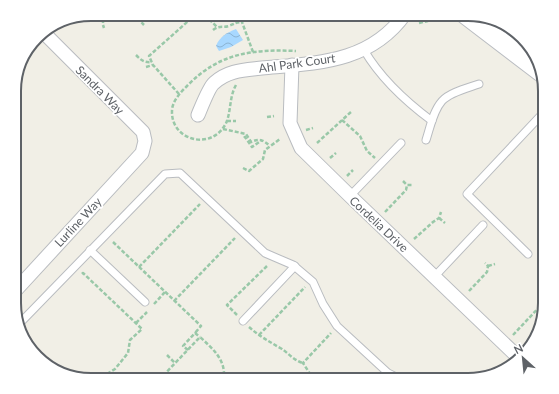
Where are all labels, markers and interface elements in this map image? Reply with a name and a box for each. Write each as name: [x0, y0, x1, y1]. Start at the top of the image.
street label: Ahl Park Court: [258, 50, 337, 76]
street label: Sandra Way: [73, 63, 128, 118]
street label: Cordelia Drive: [346, 193, 412, 255]
street label: Lurline Way: [51, 194, 105, 250]
north arrow: [503, 338, 543, 378]
text: N: [512, 341, 525, 356]

